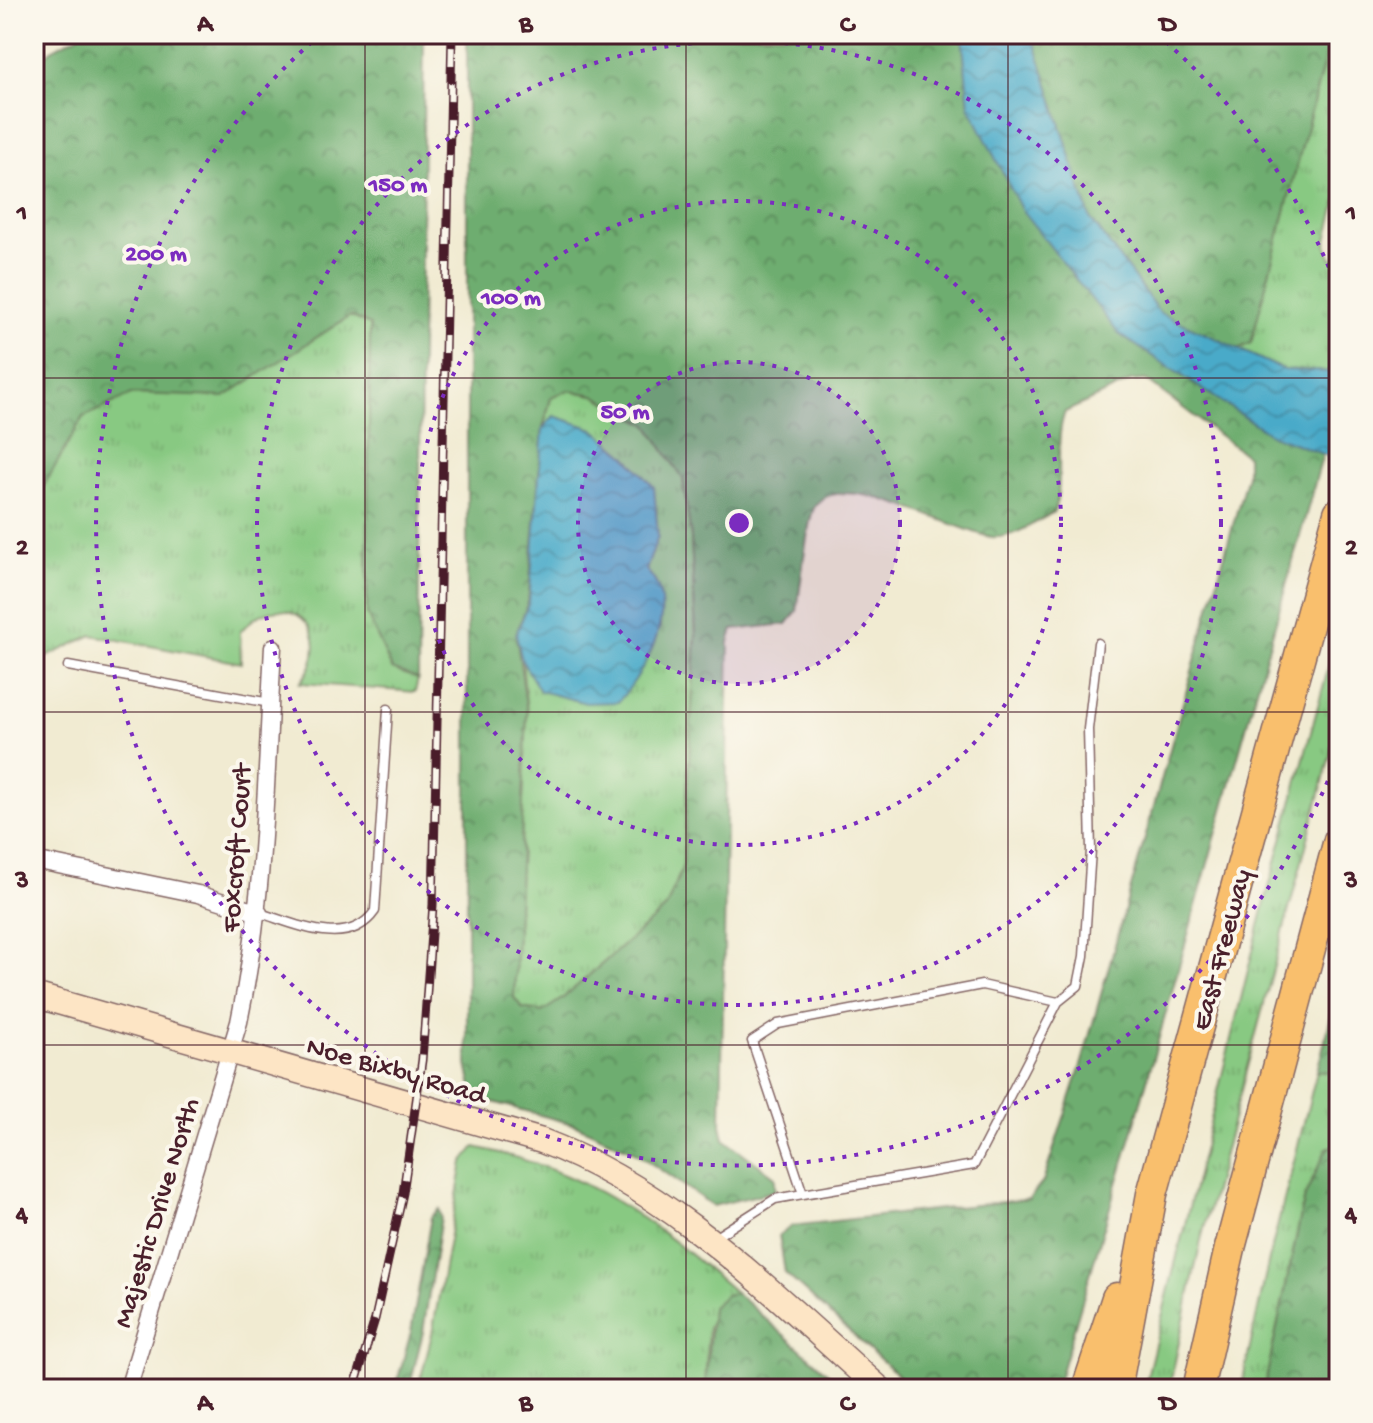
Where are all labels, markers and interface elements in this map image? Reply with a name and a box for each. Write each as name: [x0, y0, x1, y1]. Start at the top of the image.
text: A: [196, 11, 214, 42]
text: B: [518, 11, 534, 42]
text: C: [840, 11, 857, 42]
text: D: [1158, 11, 1178, 42]
text: 150 m: [368, 172, 427, 201]
text: 1: [16, 200, 27, 231]
text: 1: [1345, 200, 1356, 231]
text: 200 m: [125, 241, 187, 270]
text: 100 m: [480, 285, 541, 314]
text: 50 m: [601, 399, 649, 428]
centre of rings: [725, 509, 753, 537]
text: 2: [16, 534, 29, 565]
text: 2: [1345, 534, 1358, 565]
street label: Foxcroft Court: [216, 761, 261, 934]
street label: East Freeway: [1186, 866, 1261, 1034]
text: 3: [14, 867, 29, 898]
text: 3: [1343, 867, 1358, 898]
street label: Noe Bixby Road: [302, 1031, 492, 1114]
street label: Majestic Drive North: [108, 1095, 209, 1332]
text: 4: [15, 1201, 29, 1232]
text: 4: [1344, 1201, 1358, 1232]
text: A: [196, 1390, 214, 1421]
text: B: [518, 1390, 534, 1421]
text: C: [840, 1390, 857, 1421]
text: D: [1158, 1390, 1178, 1421]

